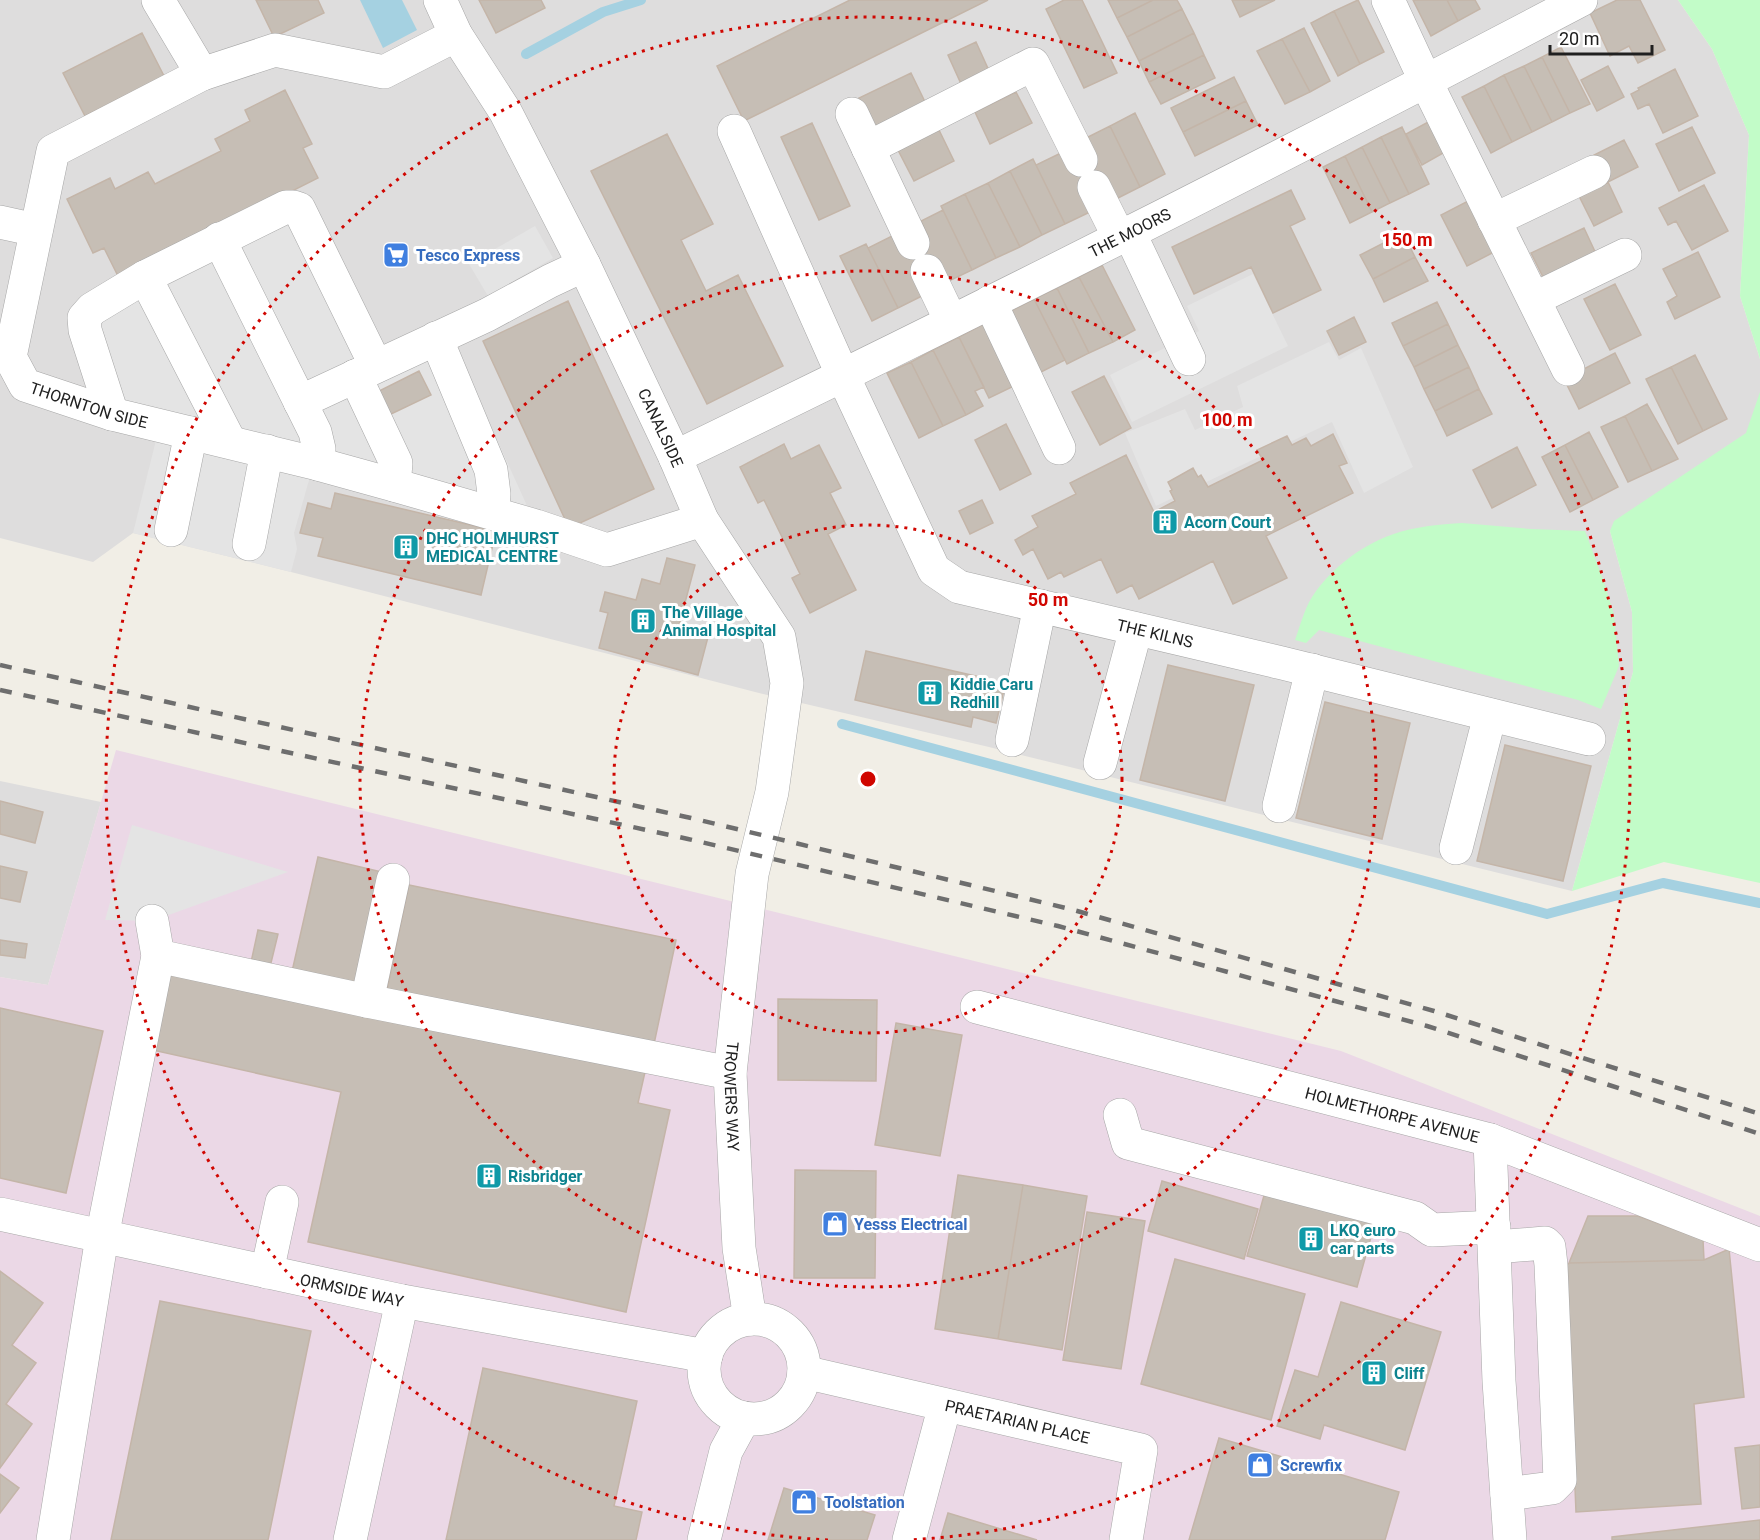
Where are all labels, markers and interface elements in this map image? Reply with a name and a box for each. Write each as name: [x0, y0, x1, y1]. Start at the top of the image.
scale bar: [1550, 18, 1652, 56]
text: 20 m: [1559, 28, 1599, 49]
street label: THE MOORS: [1086, 204, 1174, 262]
text: 150 m: [1381, 229, 1433, 250]
supermarket icon: Tesco Express: [381, 240, 411, 270]
place label: Tesco Express: [416, 246, 520, 265]
street label: THORNTON SIDE: [28, 378, 150, 432]
street label: CANALSIDE: [634, 385, 687, 470]
text: 100 m: [1201, 409, 1253, 430]
building icon: Acorn Court: [1150, 507, 1180, 537]
place label: Acorn Court: [1184, 513, 1272, 532]
place label: DHC HOLMHURST MEDICAL CENTRE: [426, 529, 559, 566]
building icon: DHC HOLMHURST MEDICAL CENTRE: [391, 532, 421, 562]
text: 50 m: [1028, 589, 1068, 610]
place label: The Village Animal Hospital: [662, 603, 776, 640]
building icon: The Village Animal Hospital: [628, 606, 658, 636]
street label: THE KILNS: [1115, 615, 1195, 652]
place label: Kiddie Caru Redhill: [950, 675, 1033, 712]
building icon: Kiddie Caru Redhill: [915, 678, 945, 708]
centre of rings: [858, 769, 878, 789]
street label: TROWERS WAY: [720, 1041, 743, 1153]
street label: HOLMETHORPE AVENUE: [1303, 1083, 1481, 1147]
building icon: Risbridger: [474, 1161, 504, 1191]
place label: Risbridger: [508, 1167, 583, 1186]
shop icon: Yesss Electrical: [820, 1209, 850, 1239]
place label: Yesss Electrical: [854, 1215, 968, 1234]
place label: LKQ euro car parts: [1330, 1221, 1396, 1258]
building icon: LKQ euro car parts: [1296, 1224, 1326, 1254]
street label: ORMSIDE WAY: [298, 1270, 406, 1311]
building icon: Cliff: [1359, 1358, 1389, 1388]
place label: Cliff: [1394, 1364, 1425, 1383]
street label: PRAETARIAN PLACE: [943, 1396, 1091, 1448]
shop icon: Screwfix: [1245, 1450, 1275, 1480]
place label: Screwfix: [1280, 1456, 1343, 1475]
shop icon: Toolstation: [789, 1487, 819, 1517]
place label: Toolstation: [824, 1493, 905, 1512]

